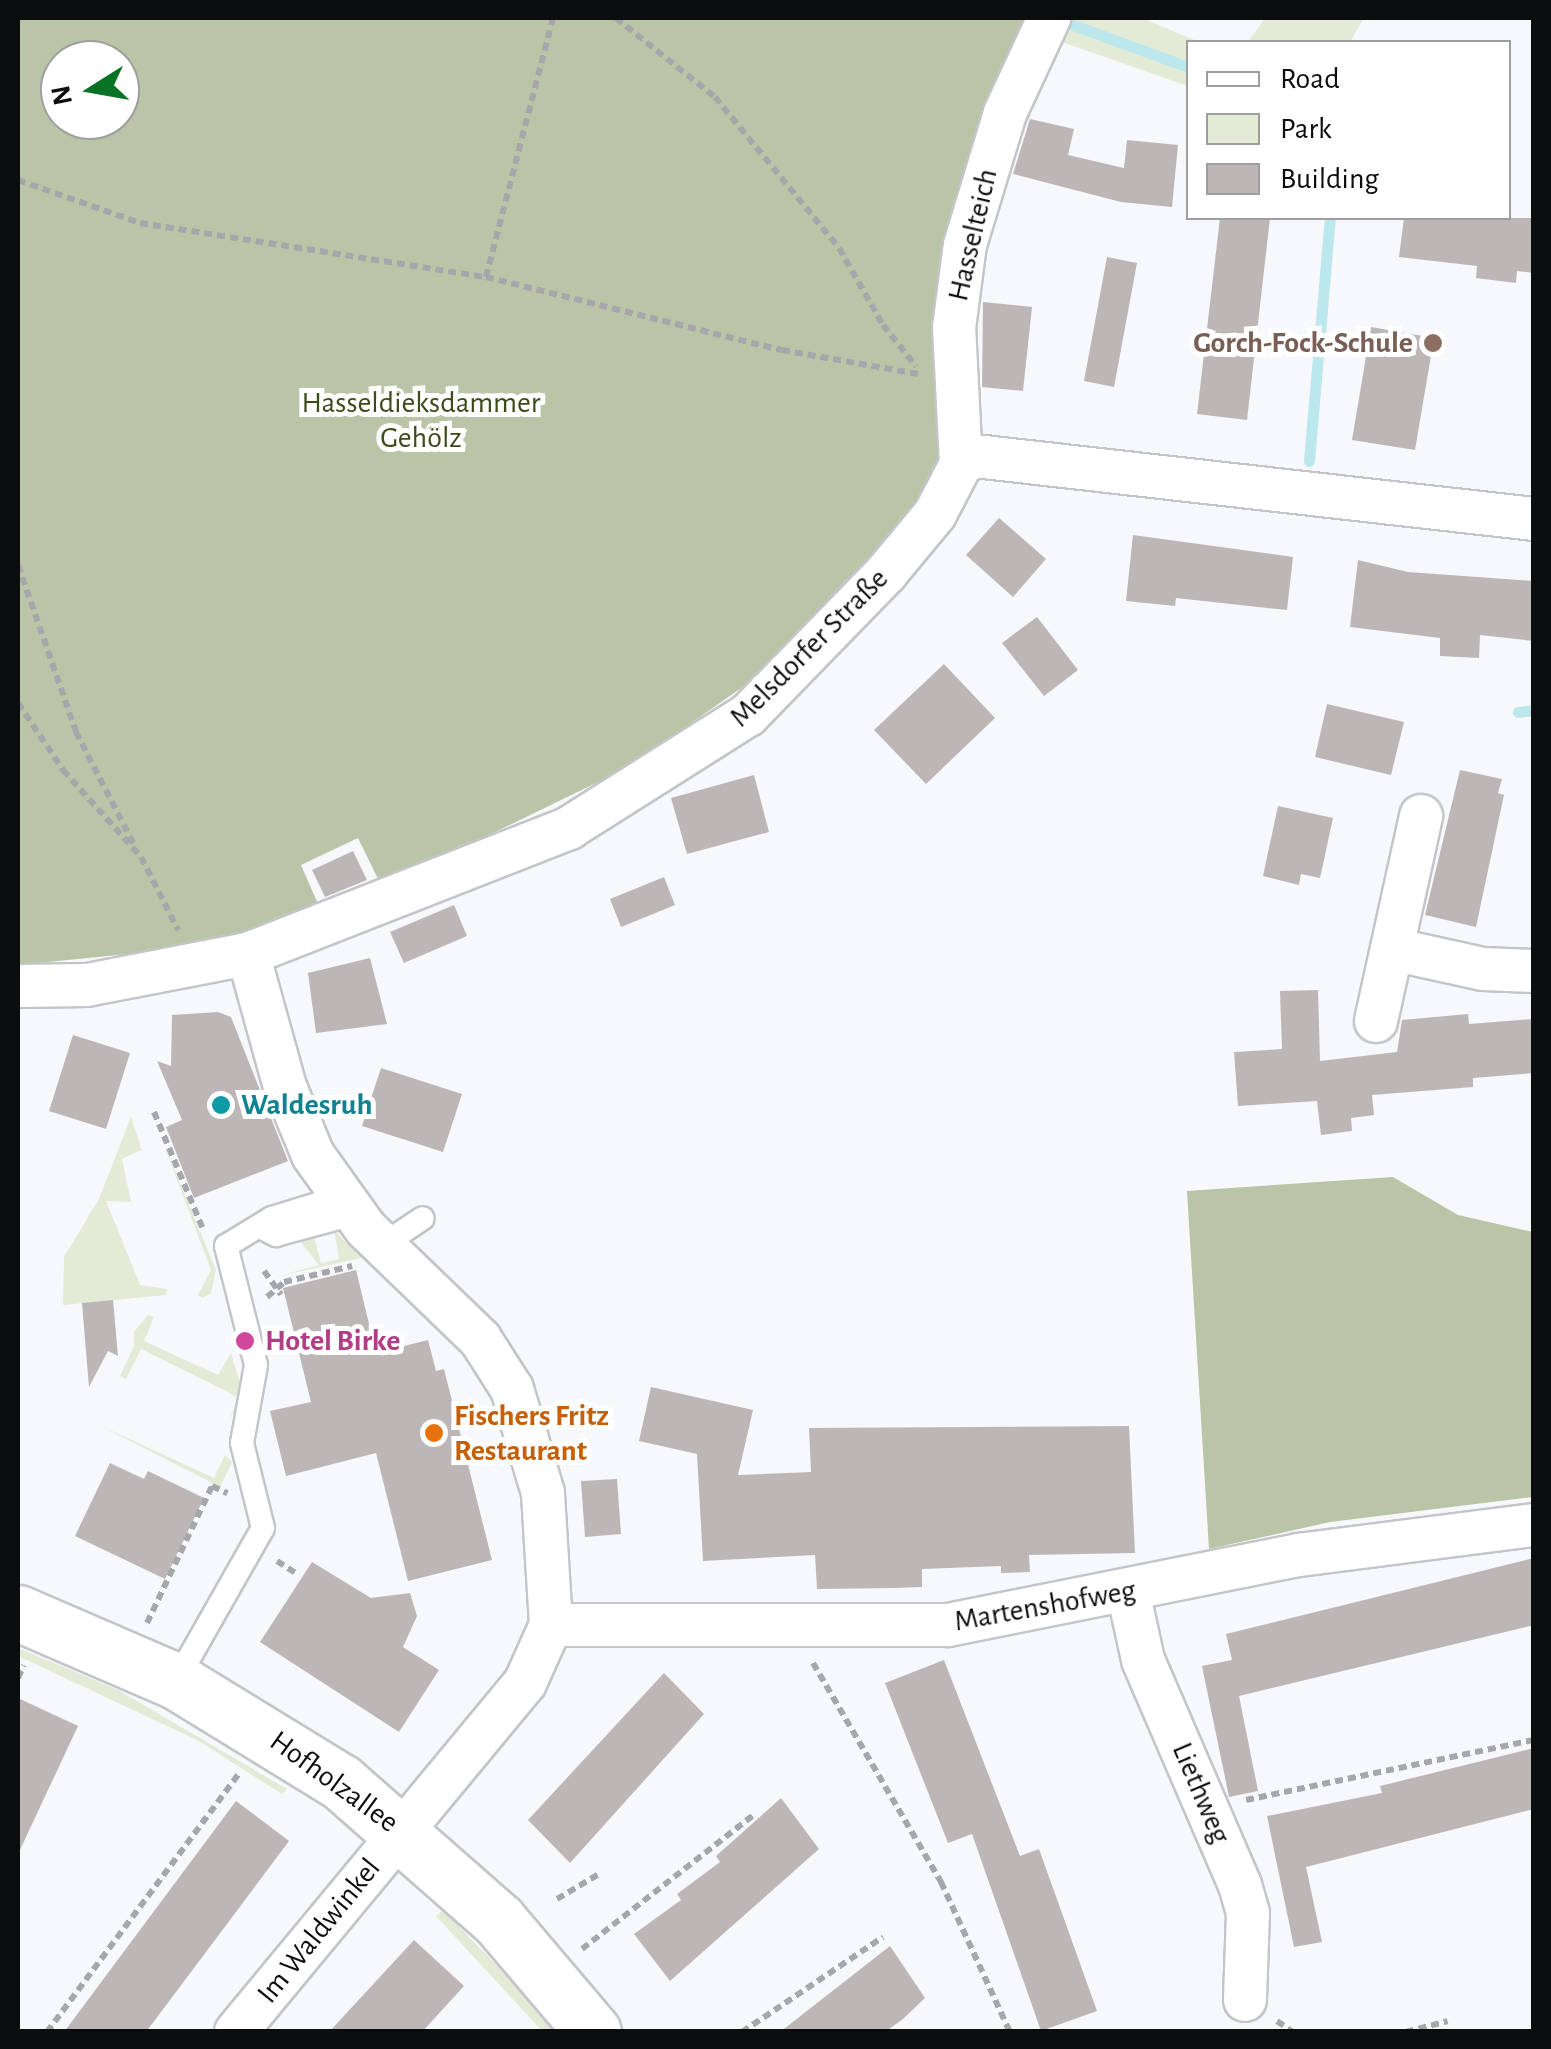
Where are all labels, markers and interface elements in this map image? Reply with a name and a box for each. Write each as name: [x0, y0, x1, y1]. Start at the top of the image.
north arrow: [40, 40, 140, 140]
legend: [1186, 40, 1511, 220]
text: Road: [1280, 64, 1340, 94]
text: N: [47, 83, 78, 108]
text: Park: [1280, 114, 1332, 144]
text: Building: [1280, 164, 1379, 194]
street label: Hasselteich: [940, 165, 1006, 305]
place label: Gorch-Fock-Schule: [1193, 325, 1413, 361]
marker: Gorch-Fock-Schule: [1422, 332, 1444, 354]
park label: Hasseldieksdammer Gehölz: [302, 385, 540, 456]
street label: Melsdorfer Straße: [722, 561, 896, 735]
place label: Waldesruh: [241, 1087, 372, 1123]
marker: Waldesruh: [210, 1094, 232, 1116]
place label: Hotel Birke: [265, 1323, 400, 1359]
marker: Hotel Birke: [234, 1330, 256, 1352]
place label: Fischers Fritz Restaurant: [454, 1398, 609, 1468]
marker: Fischers Fritz Restaurant: [423, 1422, 445, 1444]
street label: Martenshofweg: [952, 1572, 1138, 1640]
street label: Hofholzallee: [263, 1723, 405, 1841]
street label: Liethweg: [1164, 1737, 1238, 1849]
street label: Im Waldwinkel: [250, 1851, 388, 2011]

